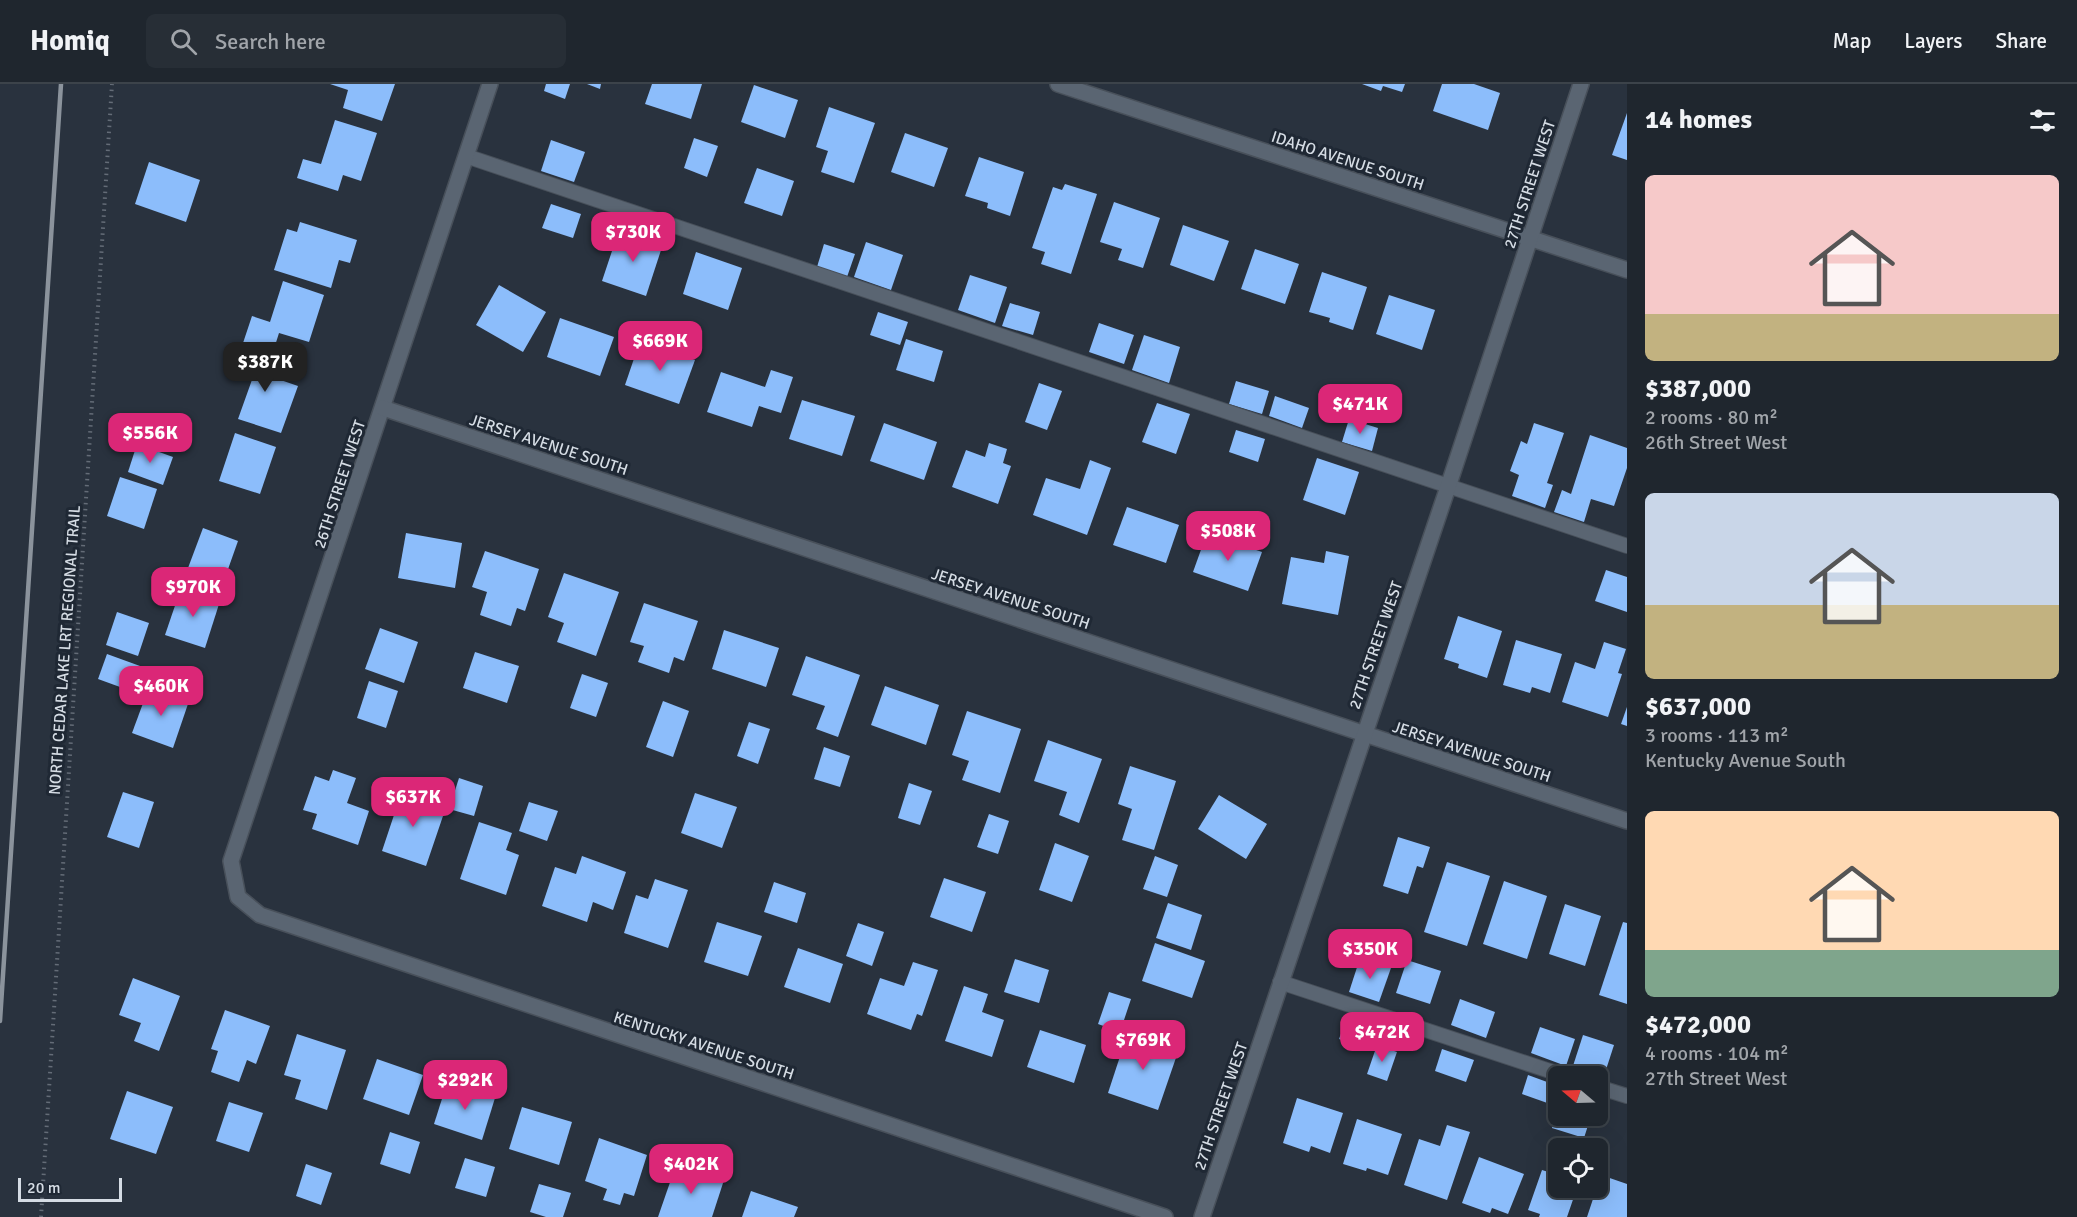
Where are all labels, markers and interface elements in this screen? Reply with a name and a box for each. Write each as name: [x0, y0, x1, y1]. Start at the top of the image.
search box: [146, 14, 566, 68]
text: Homiq: [30, 24, 110, 58]
icon: search: [167, 25, 200, 58]
text: Search here: [215, 28, 326, 55]
text: Map: [1833, 28, 1871, 54]
text: Layers: [1904, 28, 1962, 54]
text: Share: [1995, 28, 2047, 54]
text: 14 homes: [1645, 104, 1752, 136]
icon: filters: [2026, 104, 2059, 137]
street label: 27TH STREET WEST: [1500, 117, 1560, 251]
street label: IDAHO AVENUE SOUTH: [1269, 127, 1427, 195]
pin: $730K: [591, 212, 675, 263]
icon: home: [1798, 214, 1906, 322]
text: $730K: [605, 219, 661, 244]
pin: $669K: [618, 321, 702, 372]
text: $669K: [632, 328, 688, 353]
pin: $387K: [223, 342, 307, 393]
text: $387K: [237, 349, 293, 374]
text: $387,000: [1645, 373, 1751, 405]
pin: $471K: [1318, 384, 1402, 435]
text: $471K: [1332, 391, 1388, 416]
text: 2 rooms · 80 m²: [1645, 405, 1778, 430]
street label: JERSEY AVENUE SOUTH: [467, 410, 630, 480]
pin: $556K: [108, 413, 192, 464]
street label: 26TH STREET WEST: [310, 417, 370, 551]
text: $556K: [122, 420, 178, 445]
text: 26th Street West: [1645, 430, 1787, 455]
street label: NORTH CEDAR LAKE LRT REGIONAL TRAIL: [45, 505, 85, 796]
pin: $508K: [1186, 511, 1270, 562]
text: $508K: [1200, 518, 1256, 543]
icon: home: [1798, 532, 1906, 640]
street label: JERSEY AVENUE SOUTH: [929, 564, 1092, 634]
pin: $970K: [151, 567, 235, 618]
text: $970K: [165, 574, 221, 599]
street label: 27TH STREET WEST: [1345, 579, 1407, 712]
pin: $460K: [119, 666, 203, 717]
text: $460K: [133, 673, 189, 698]
text: $637,000: [1645, 691, 1751, 723]
street label: JERSEY AVENUE SOUTH: [1390, 717, 1553, 787]
text: 3 rooms · 113 m²: [1645, 723, 1789, 748]
text: Kentucky Avenue South: [1645, 748, 1846, 773]
pin: $637K: [371, 777, 455, 828]
text: $637K: [385, 784, 441, 809]
icon: home: [1798, 850, 1906, 958]
pin: $350K: [1328, 929, 1412, 980]
text: $350K: [1342, 936, 1398, 961]
street label: KENTUCKY AVENUE SOUTH: [611, 1007, 797, 1085]
text: $472,000: [1645, 1009, 1751, 1041]
pin: $472K: [1340, 1012, 1424, 1063]
text: $472K: [1354, 1019, 1410, 1044]
pin: $769K: [1101, 1020, 1185, 1071]
text: $769K: [1115, 1027, 1171, 1052]
street label: 27TH STREET WEST: [1190, 1040, 1252, 1173]
text: 4 rooms · 104 m²: [1645, 1041, 1789, 1066]
pin: $292K: [423, 1060, 507, 1111]
north arrow: [1548, 1066, 1608, 1126]
map controls: [1548, 1066, 1608, 1198]
text: 27th Street West: [1645, 1066, 1787, 1091]
text: $292K: [437, 1067, 493, 1092]
button: locate: [1548, 1138, 1608, 1198]
pin: $402K: [649, 1144, 733, 1195]
text: $402K: [663, 1151, 719, 1176]
scale bar: [18, 1175, 122, 1202]
text: 20 m: [27, 1178, 61, 1198]

